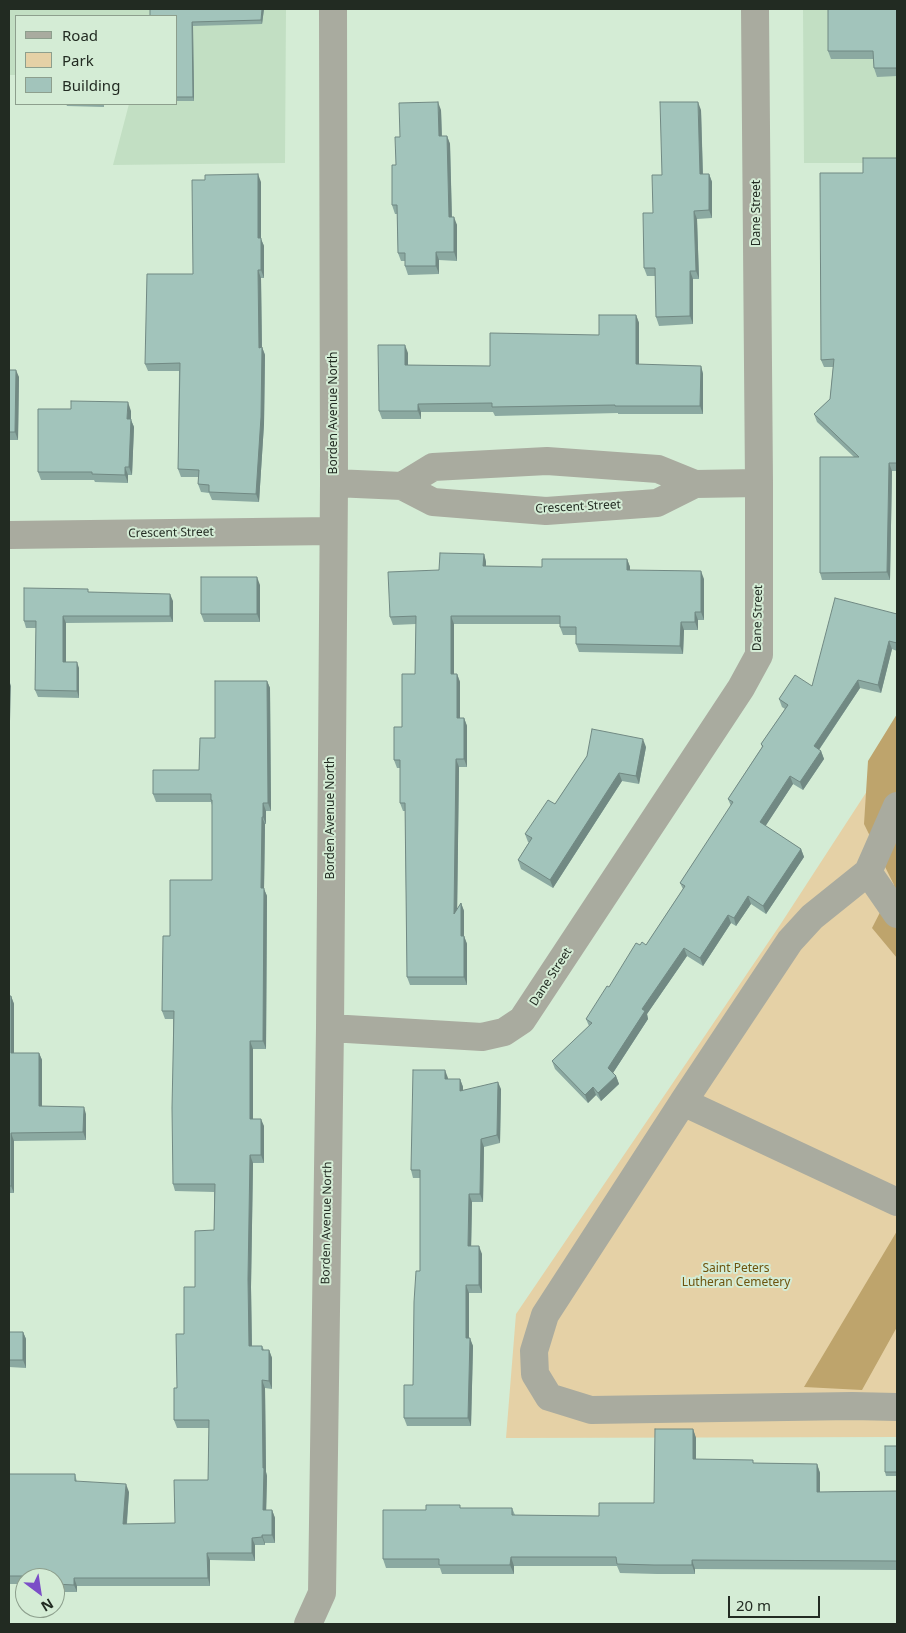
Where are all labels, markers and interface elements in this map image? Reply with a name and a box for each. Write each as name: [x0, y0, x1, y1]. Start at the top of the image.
legend: [15, 15, 178, 105]
text: Road: [62, 25, 98, 45]
text: Park: [62, 50, 94, 70]
text: Building: [62, 75, 120, 95]
street label: Dane Street: [750, 180, 764, 246]
street label: Borden Avenue North: [327, 352, 341, 474]
street label: Crescent Street: [535, 498, 621, 516]
street label: Crescent Street: [128, 525, 214, 541]
street label: Dane Street: [750, 585, 766, 651]
street label: Borden Avenue North: [324, 757, 338, 879]
street label: Dane Street: [527, 945, 575, 1009]
street label: Borden Avenue North: [319, 1161, 335, 1285]
park label: Saint Peters Lutheran Cemetery: [682, 1262, 790, 1290]
north arrow: [15, 1568, 65, 1618]
scale bar: [731, 1586, 824, 1618]
text: N: [38, 1594, 57, 1617]
text: 20 m: [736, 1595, 771, 1615]

